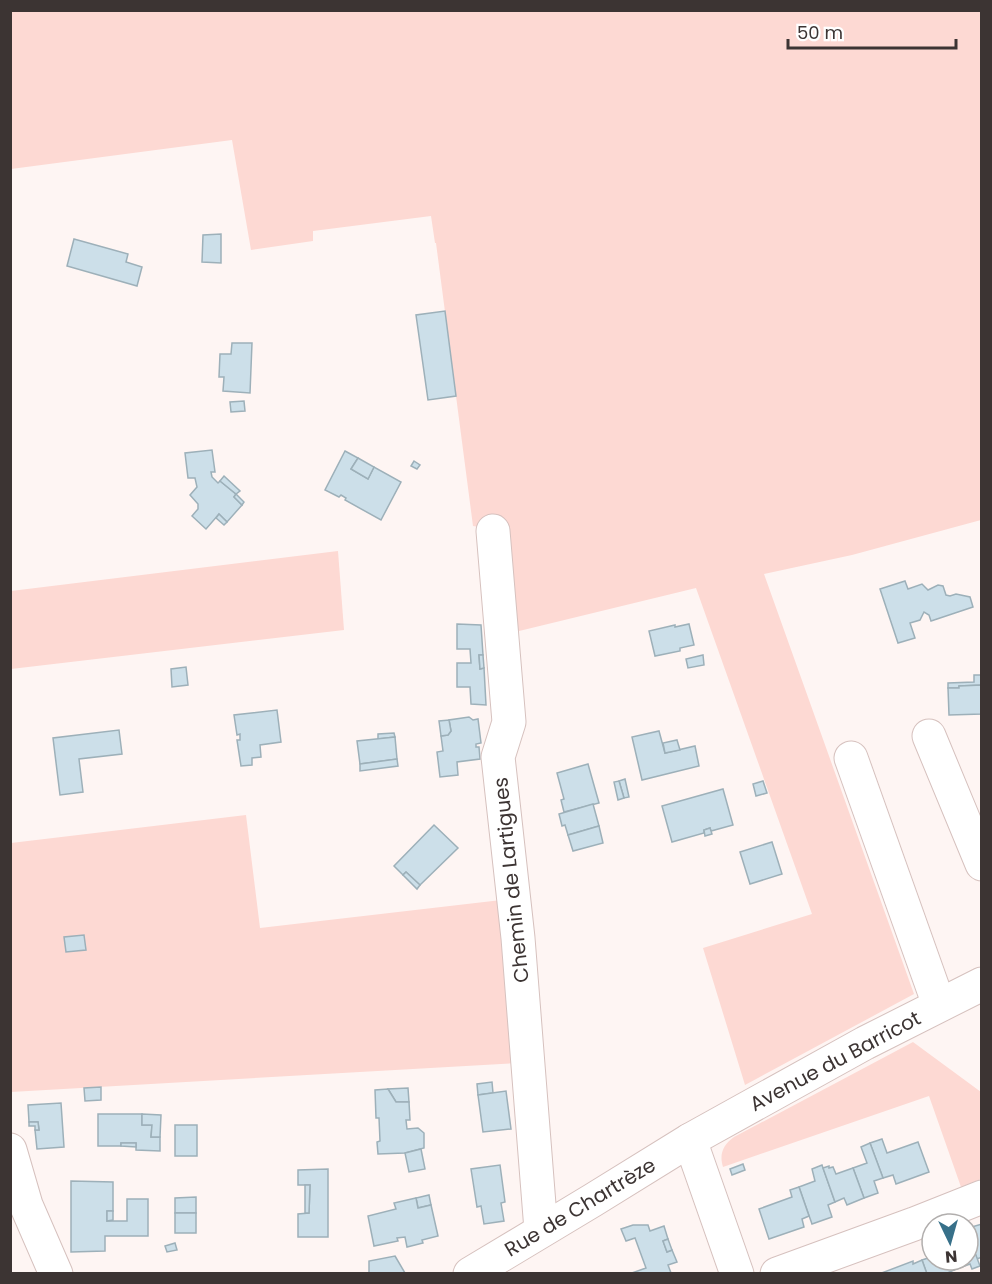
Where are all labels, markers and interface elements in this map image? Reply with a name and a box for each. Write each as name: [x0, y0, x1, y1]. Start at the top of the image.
scale bar: [788, 12, 956, 50]
text: 50 m: [797, 20, 843, 45]
street label: Chemin de Lartigues: [486, 776, 536, 984]
street label: Avenue du Barricot: [745, 1004, 925, 1118]
street label: Rue de Chartrèze: [499, 1151, 661, 1263]
north arrow: [920, 1212, 980, 1272]
text: N: [944, 1244, 958, 1268]

